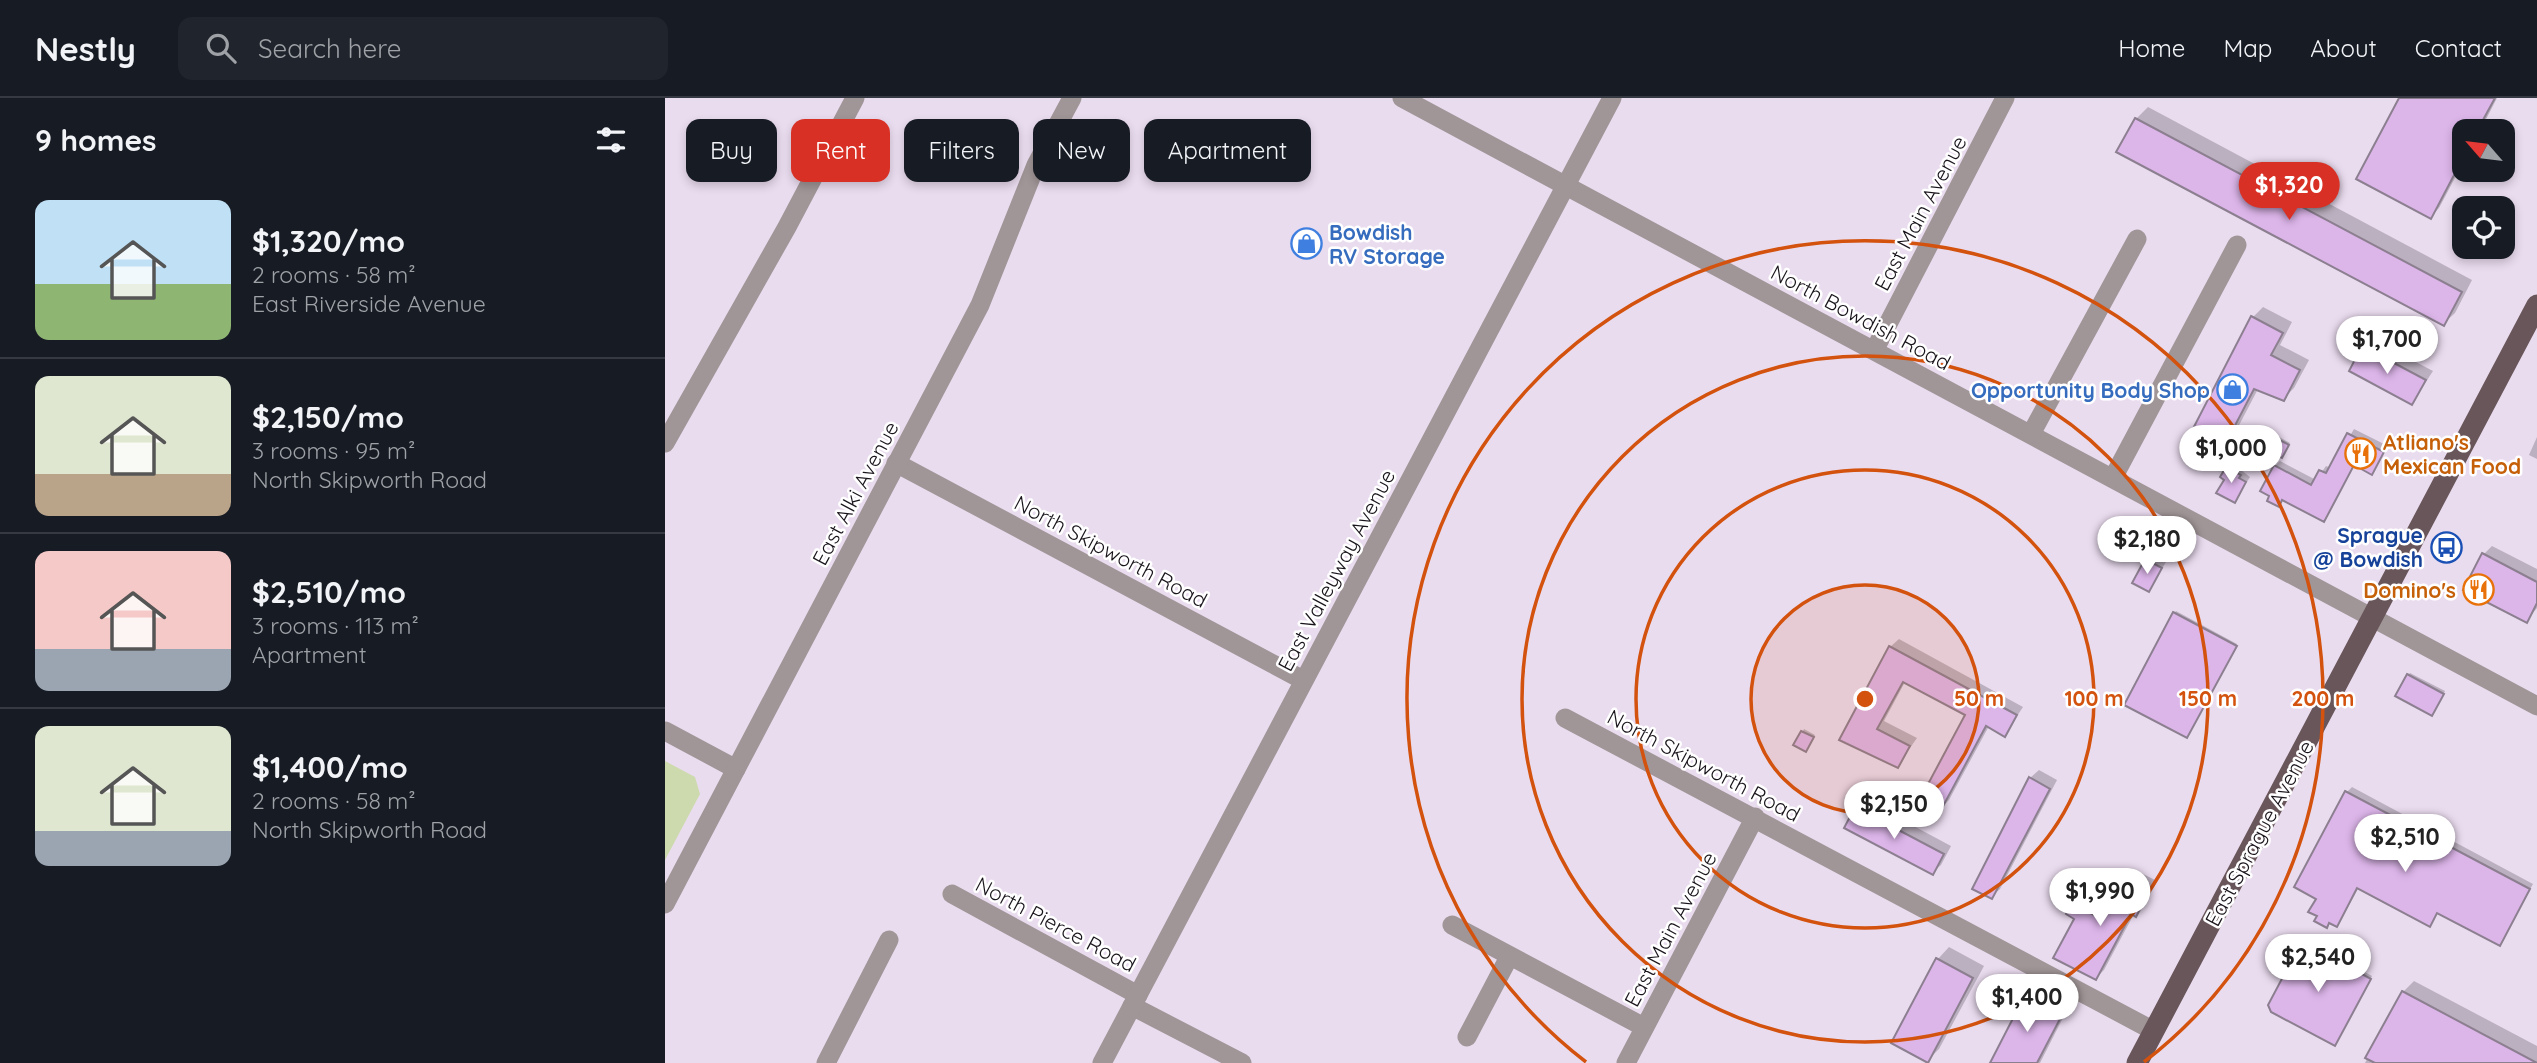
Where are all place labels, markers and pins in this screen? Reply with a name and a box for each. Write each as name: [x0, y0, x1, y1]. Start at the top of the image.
pin: $1,320: [2232, 162, 2346, 222]
place label: Bowdish RV Storage: [1329, 219, 1445, 269]
shop icon: Bowdish RV Storage: [1289, 227, 1323, 261]
pin: $1,700: [2330, 316, 2444, 376]
shop icon: Opportunity Body Shop: [2216, 373, 2250, 407]
place label: Opportunity Body Shop: [1971, 377, 2210, 403]
pin: $1,000: [2174, 426, 2288, 485]
place label: Atliano's Mexican Food: [2383, 429, 2521, 479]
restaurant icon: Atliano's Mexican Food: [2343, 437, 2377, 471]
pin: $2,180: [2090, 517, 2204, 576]
place label: Sprague @ Bowdish: [2313, 522, 2423, 572]
bus stop icon: Sprague @ Bowdish: [2429, 530, 2463, 564]
restaurant icon: Domino's: [2462, 573, 2496, 607]
place label: Domino's: [2363, 577, 2456, 603]
centre of rings: [1853, 687, 1877, 711]
pin: $2,150: [1837, 782, 1951, 841]
pin: $2,510: [2348, 814, 2462, 874]
pin: $1,990: [2043, 868, 2157, 928]
pin: $2,540: [2261, 934, 2375, 994]
pin: $1,400: [1970, 974, 2084, 1034]

